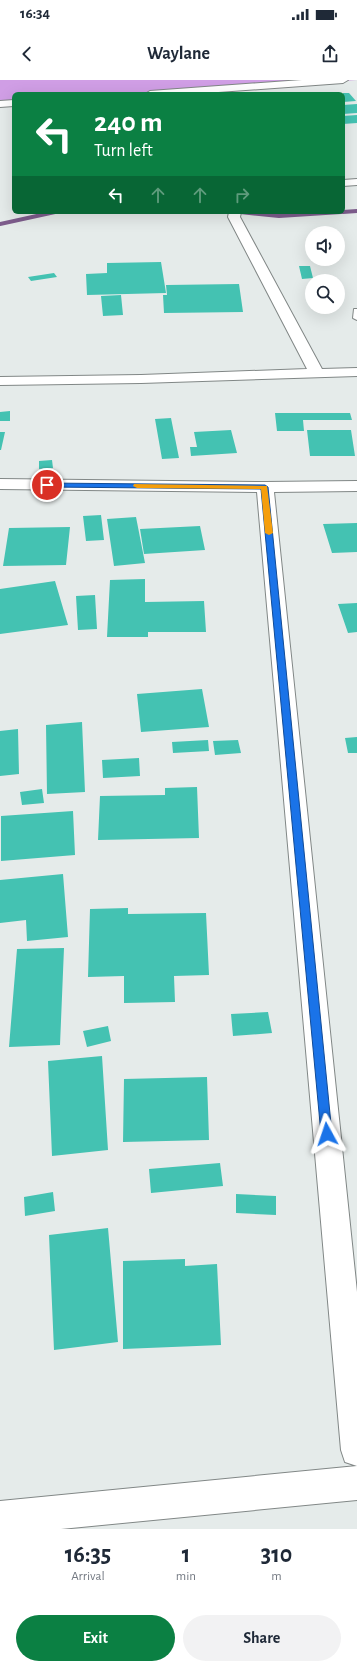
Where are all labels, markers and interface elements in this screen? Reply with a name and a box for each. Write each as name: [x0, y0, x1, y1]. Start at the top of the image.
text: 16:34: [20, 6, 50, 21]
icon: back: [16, 43, 38, 65]
icon: share: [319, 43, 341, 65]
text: Waylane: [147, 45, 210, 63]
icon: left: [28, 108, 80, 160]
text: 240 m: [94, 109, 163, 137]
text: Turn left: [94, 142, 153, 160]
icon: left: [105, 184, 127, 206]
icon: ahead: [147, 184, 169, 206]
icon: ahead: [189, 184, 211, 206]
icon: right: [231, 184, 253, 206]
map controls: [305, 226, 345, 314]
button: sound: [305, 226, 345, 266]
button: search: [305, 274, 345, 314]
pin: [30, 468, 64, 502]
icon: arrive: [36, 474, 58, 496]
position arrow: [306, 1113, 348, 1155]
text: 16:35: [65, 1543, 111, 1567]
text: 1: [182, 1543, 190, 1567]
text: 310: [261, 1543, 292, 1567]
text: Arrival: [71, 1570, 105, 1583]
text: min: [176, 1570, 196, 1583]
text: m: [271, 1570, 282, 1583]
button: Exit: [16, 1615, 175, 1661]
button: Share: [183, 1615, 341, 1661]

